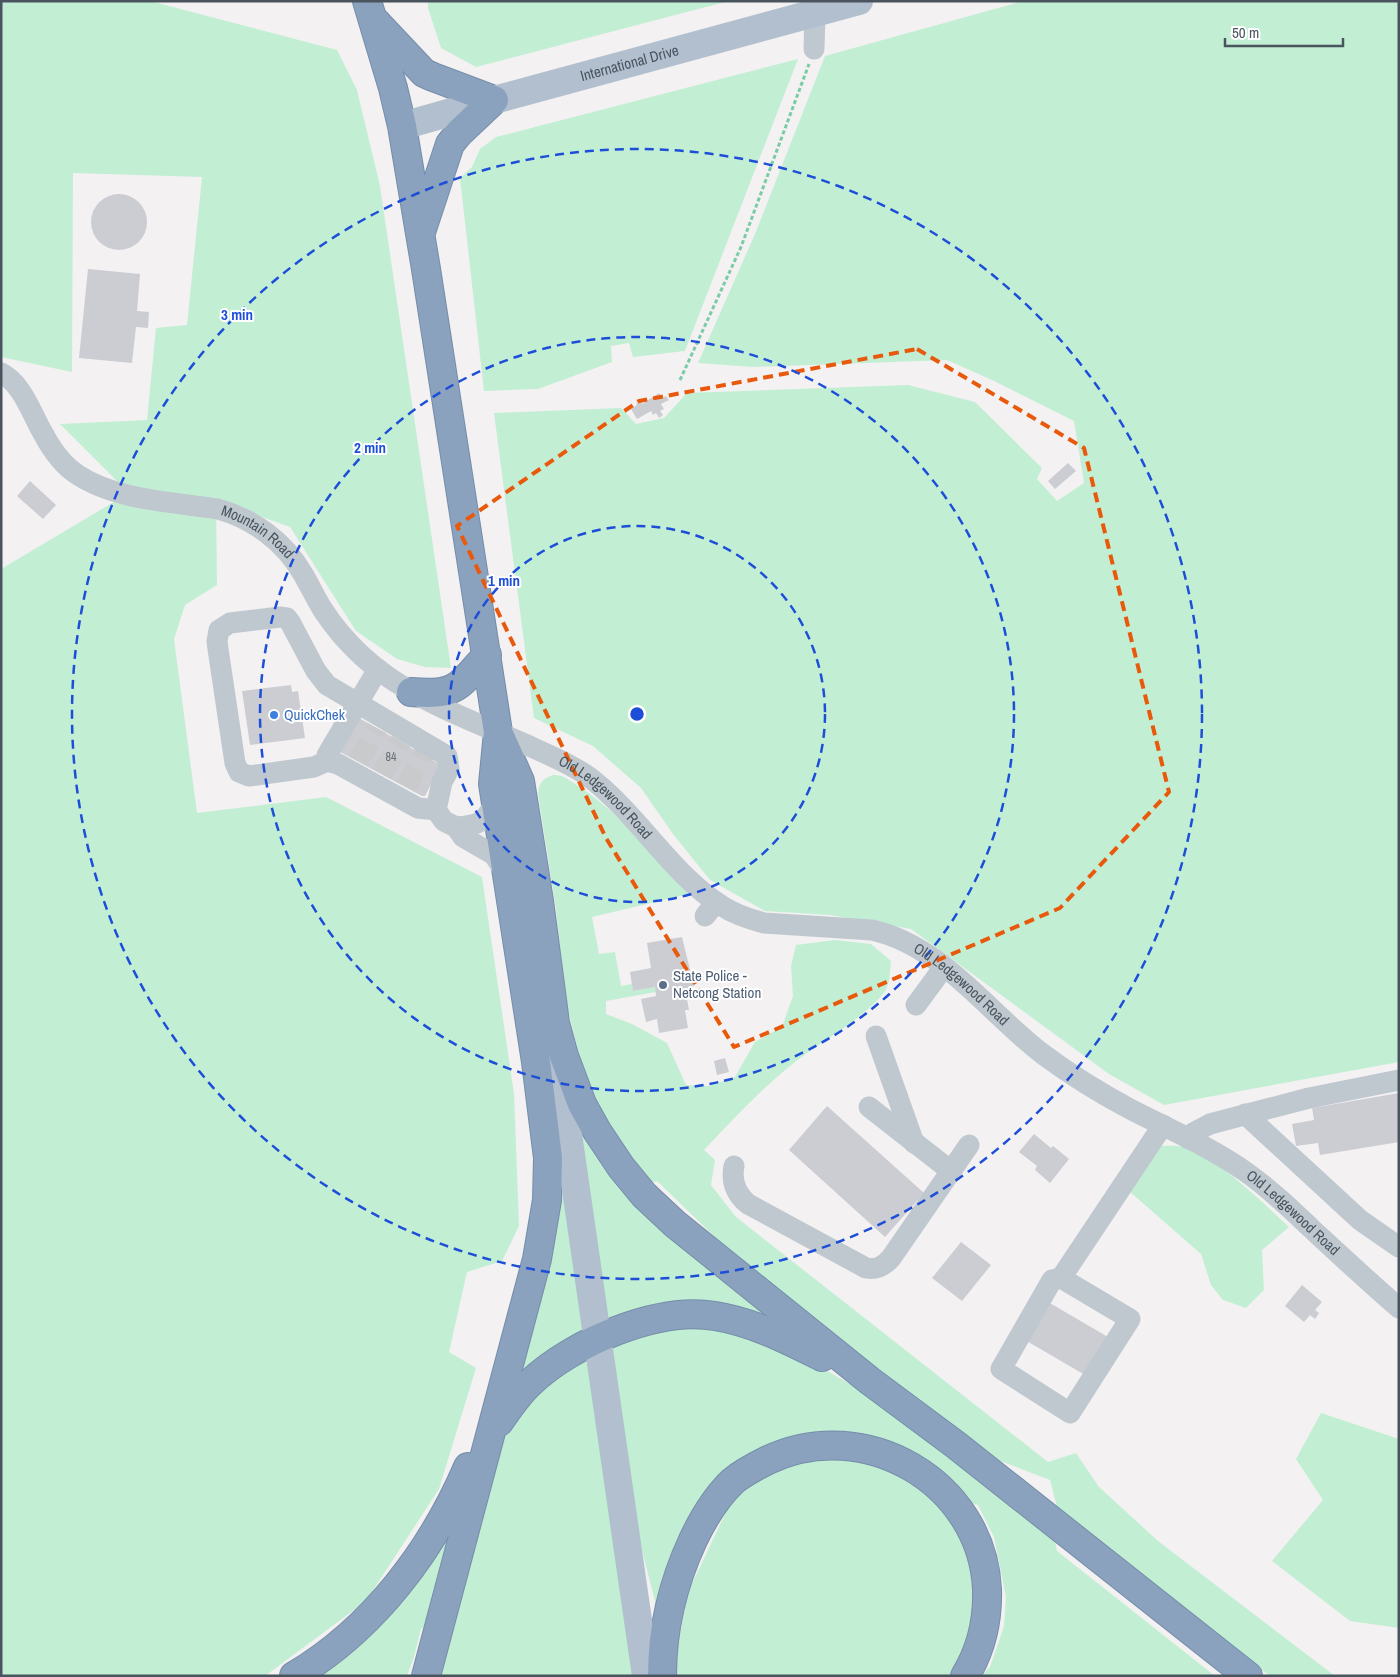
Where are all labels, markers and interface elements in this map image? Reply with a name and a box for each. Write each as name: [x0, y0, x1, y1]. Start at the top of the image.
scale bar: [1225, 15, 1342, 47]
text: 50 m: [1232, 22, 1259, 43]
street label: International Drive: [578, 39, 681, 86]
text: 3 min: [221, 304, 253, 325]
text: 2 min: [354, 437, 386, 458]
street label: Mountain Road: [219, 500, 299, 563]
text: 1 min: [488, 570, 520, 591]
place label: QuickChek: [284, 704, 346, 725]
centre of rings: [628, 705, 646, 723]
marker: QuickChek: [268, 709, 280, 721]
house number: 84: [386, 749, 397, 765]
street label: Old Ledgewood Road: [555, 750, 657, 844]
street label: Old Ledgewood Road: [910, 937, 1014, 1030]
place label: State Police - Netcong Station: [673, 965, 761, 1003]
marker: State Police - Netcong Station: [657, 979, 669, 991]
street label: Old Ledgewood Road: [1242, 1165, 1345, 1260]

